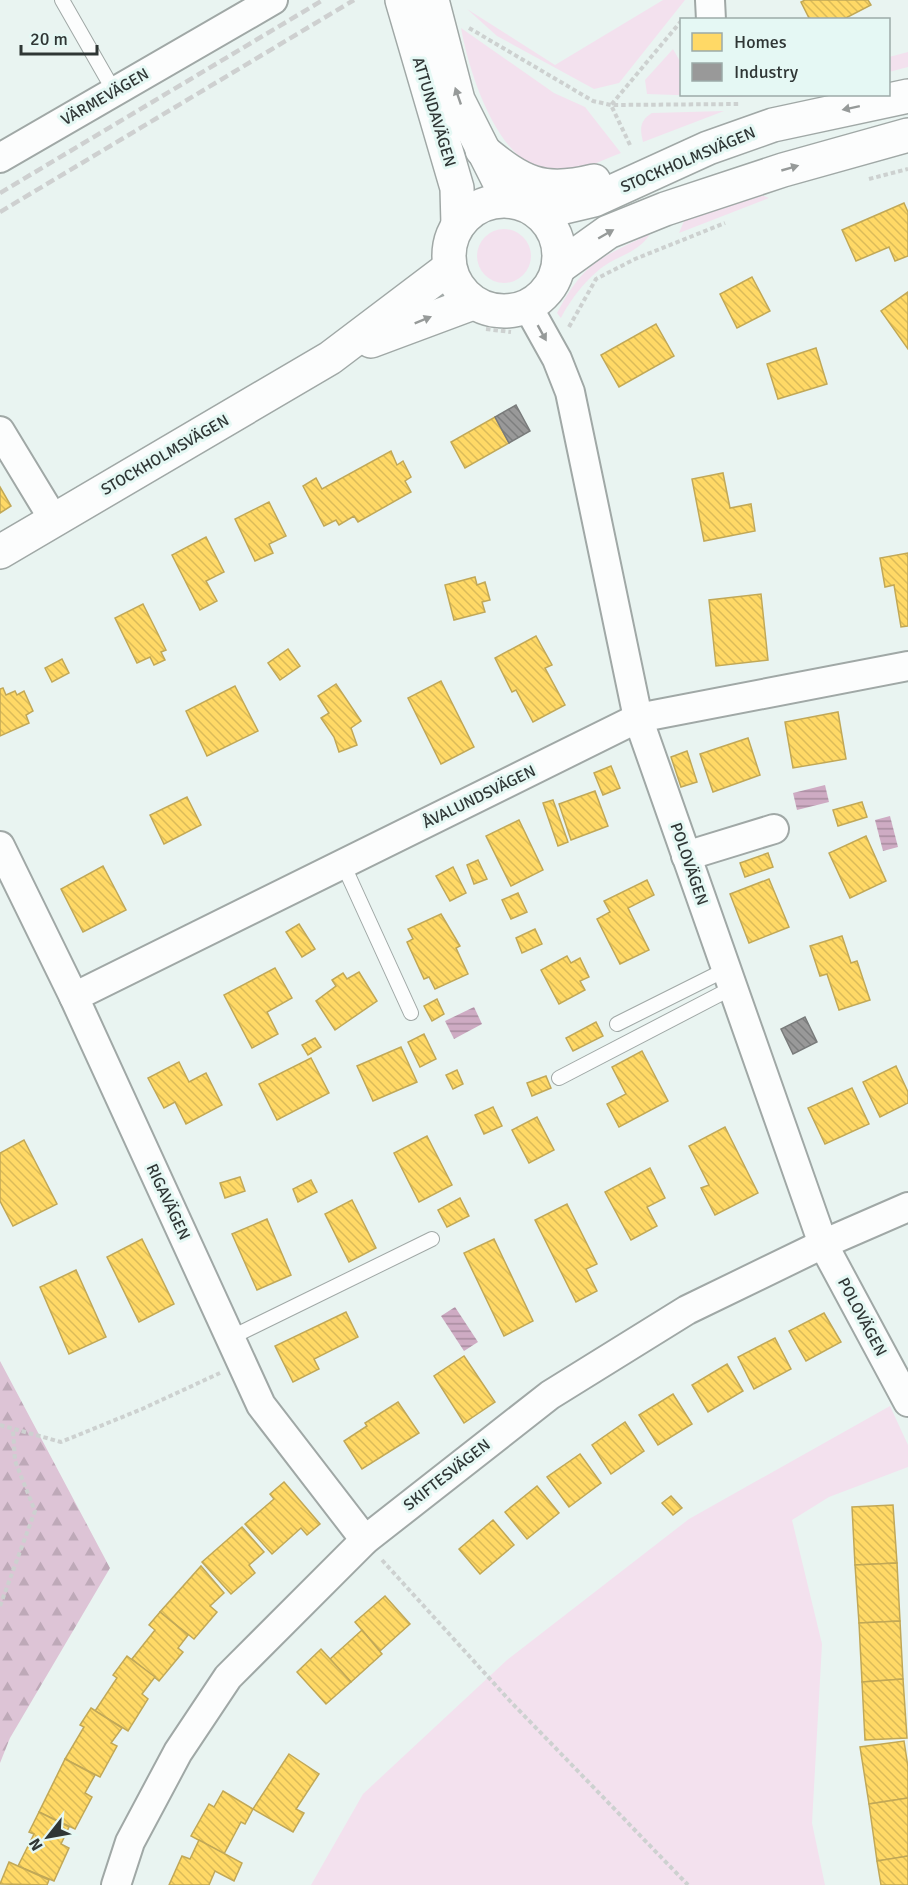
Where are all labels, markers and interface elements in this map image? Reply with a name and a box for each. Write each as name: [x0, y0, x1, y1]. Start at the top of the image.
scale bar: [21, 18, 98, 56]
legend: [680, 18, 890, 96]
text: 20 m: [30, 28, 68, 50]
text: Homes: [734, 31, 787, 53]
street label: ATTUNDAVÄGEN: [408, 55, 460, 169]
text: Industry: [734, 61, 799, 83]
street label: VÄRMEVÄGEN: [58, 64, 152, 130]
one-way arrow: [453, 87, 463, 105]
one-way arrow: [841, 104, 860, 113]
street label: STOCKHOLMSVÄGEN: [618, 123, 758, 197]
one-way arrow: [781, 163, 799, 172]
one-way arrow: [598, 229, 615, 239]
one-way arrow: [414, 315, 432, 324]
one-way arrow: [537, 325, 548, 341]
street label: STOCKHOLMSVÄGEN: [97, 410, 233, 500]
street label: ÅVALUNDSVÄGEN: [419, 761, 539, 833]
street label: POLOVÄGEN: [666, 820, 712, 908]
street label: RIGAVÄGEN: [142, 1161, 194, 1243]
street label: POLOVÄGEN: [833, 1274, 891, 1360]
street label: SKIFTESVÄGEN: [400, 1435, 494, 1515]
north arrow: [18, 1807, 78, 1867]
text: N: [25, 1834, 47, 1854]

